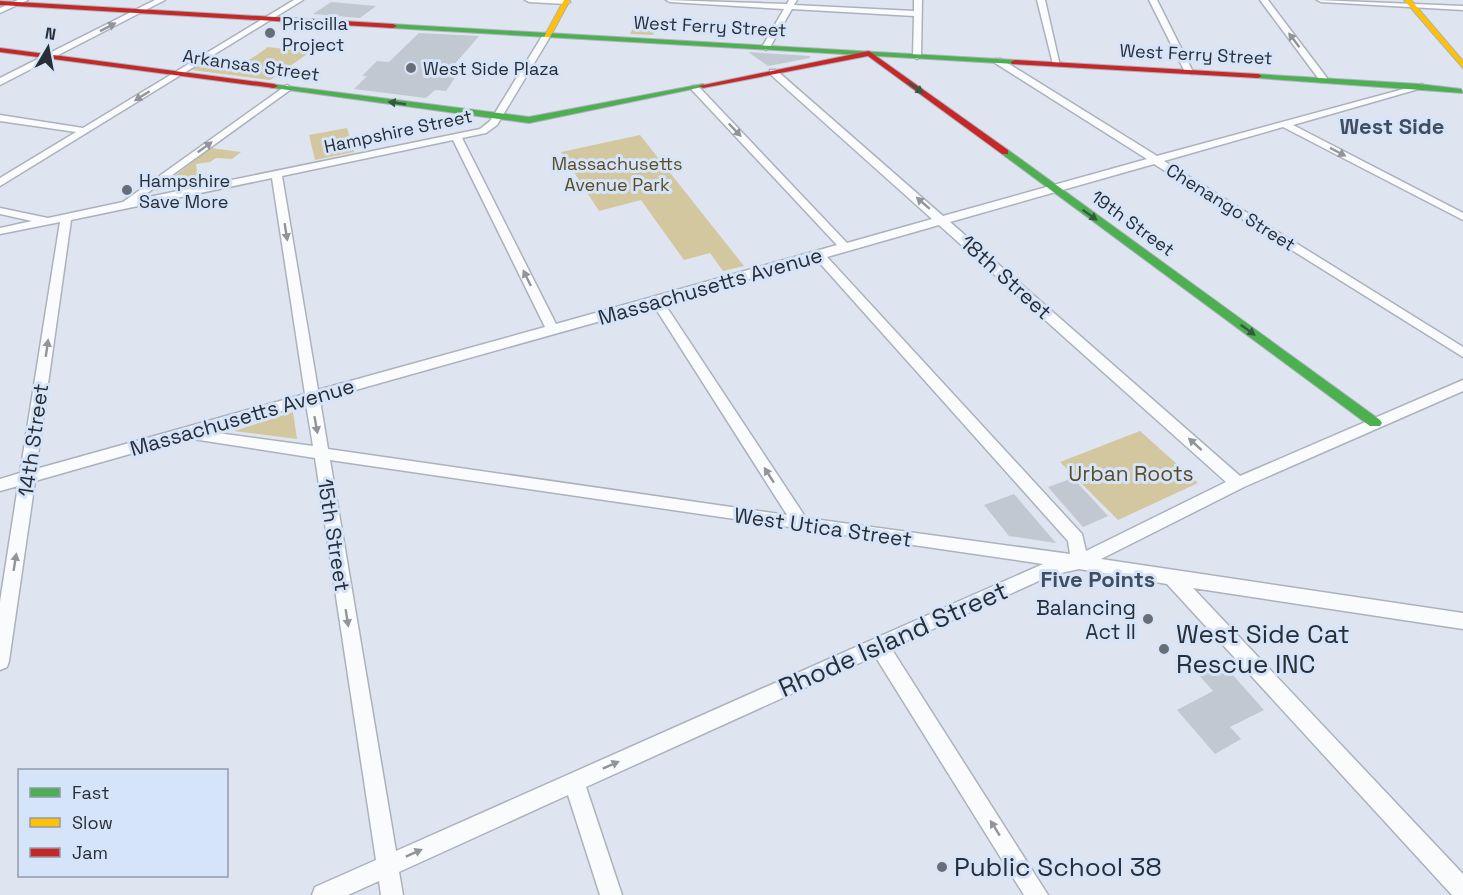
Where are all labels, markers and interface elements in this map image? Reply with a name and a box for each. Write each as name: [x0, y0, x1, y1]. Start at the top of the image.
street label: West Ferry Street: [633, 11, 787, 41]
place label: Priscilla Project: [282, 12, 348, 56]
north arrow: [18, 18, 78, 78]
text: N: [43, 22, 58, 45]
one-way arrow: [100, 22, 117, 32]
marker: Priscilla Project: [263, 26, 277, 40]
one-way arrow: [1287, 32, 1300, 48]
street label: West Ferry Street: [1119, 39, 1273, 69]
street label: Arkansas Street: [181, 44, 321, 86]
place label: West Side Plaza: [423, 57, 559, 80]
marker: West Side Plaza: [404, 61, 418, 75]
one-way arrow: [908, 81, 923, 93]
one-way arrow: [134, 90, 150, 101]
one-way arrow: [388, 99, 407, 108]
street label: Hampshire Street: [322, 104, 474, 158]
district label: West Side: [1339, 112, 1445, 140]
one-way arrow: [728, 123, 742, 138]
one-way arrow: [197, 141, 213, 153]
one-way arrow: [1330, 147, 1347, 157]
park label: Massachusetts Avenue Park: [551, 152, 683, 196]
street label: Chenango Street: [1162, 158, 1300, 256]
place label: Hampshire Save More: [139, 169, 230, 213]
marker: Hampshire Save More: [120, 183, 134, 197]
street label: 19th Street: [1087, 185, 1179, 261]
one-way arrow: [916, 197, 931, 210]
one-way arrow: [1082, 209, 1098, 221]
one-way arrow: [281, 223, 290, 242]
street label: 18th Street: [955, 229, 1057, 325]
street label: Massachusetts Avenue: [595, 241, 825, 331]
one-way arrow: [522, 269, 531, 286]
one-way arrow: [1239, 324, 1255, 336]
one-way arrow: [42, 338, 51, 357]
street label: Massachusetts Avenue: [127, 372, 357, 462]
street label: 14th Street: [12, 382, 54, 498]
one-way arrow: [311, 416, 320, 435]
one-way arrow: [1187, 437, 1202, 451]
park label: Urban Roots: [1068, 460, 1194, 487]
one-way arrow: [764, 467, 775, 483]
street label: 15th Street: [312, 477, 356, 593]
street label: West Utica Street: [732, 501, 914, 553]
one-way arrow: [11, 552, 20, 571]
district label: Five Points: [1041, 565, 1155, 593]
street label: Rhode Island Street: [773, 573, 1013, 705]
place label: Balancing Act II: [1036, 594, 1136, 645]
one-way arrow: [343, 608, 352, 627]
marker: Balancing Act II: [1141, 612, 1155, 626]
place label: West Side Cat Rescue INC: [1176, 617, 1350, 681]
marker: West Side Cat Rescue INC: [1157, 642, 1171, 656]
one-way arrow: [603, 760, 621, 770]
legend: [18, 769, 228, 877]
text: Fast: [72, 781, 109, 804]
text: Slow: [72, 811, 113, 834]
one-way arrow: [989, 820, 1000, 836]
text: Jam: [72, 841, 108, 864]
one-way arrow: [406, 849, 423, 858]
place label: Public School 38: [954, 850, 1162, 884]
marker: Public School 38: [935, 860, 949, 874]

